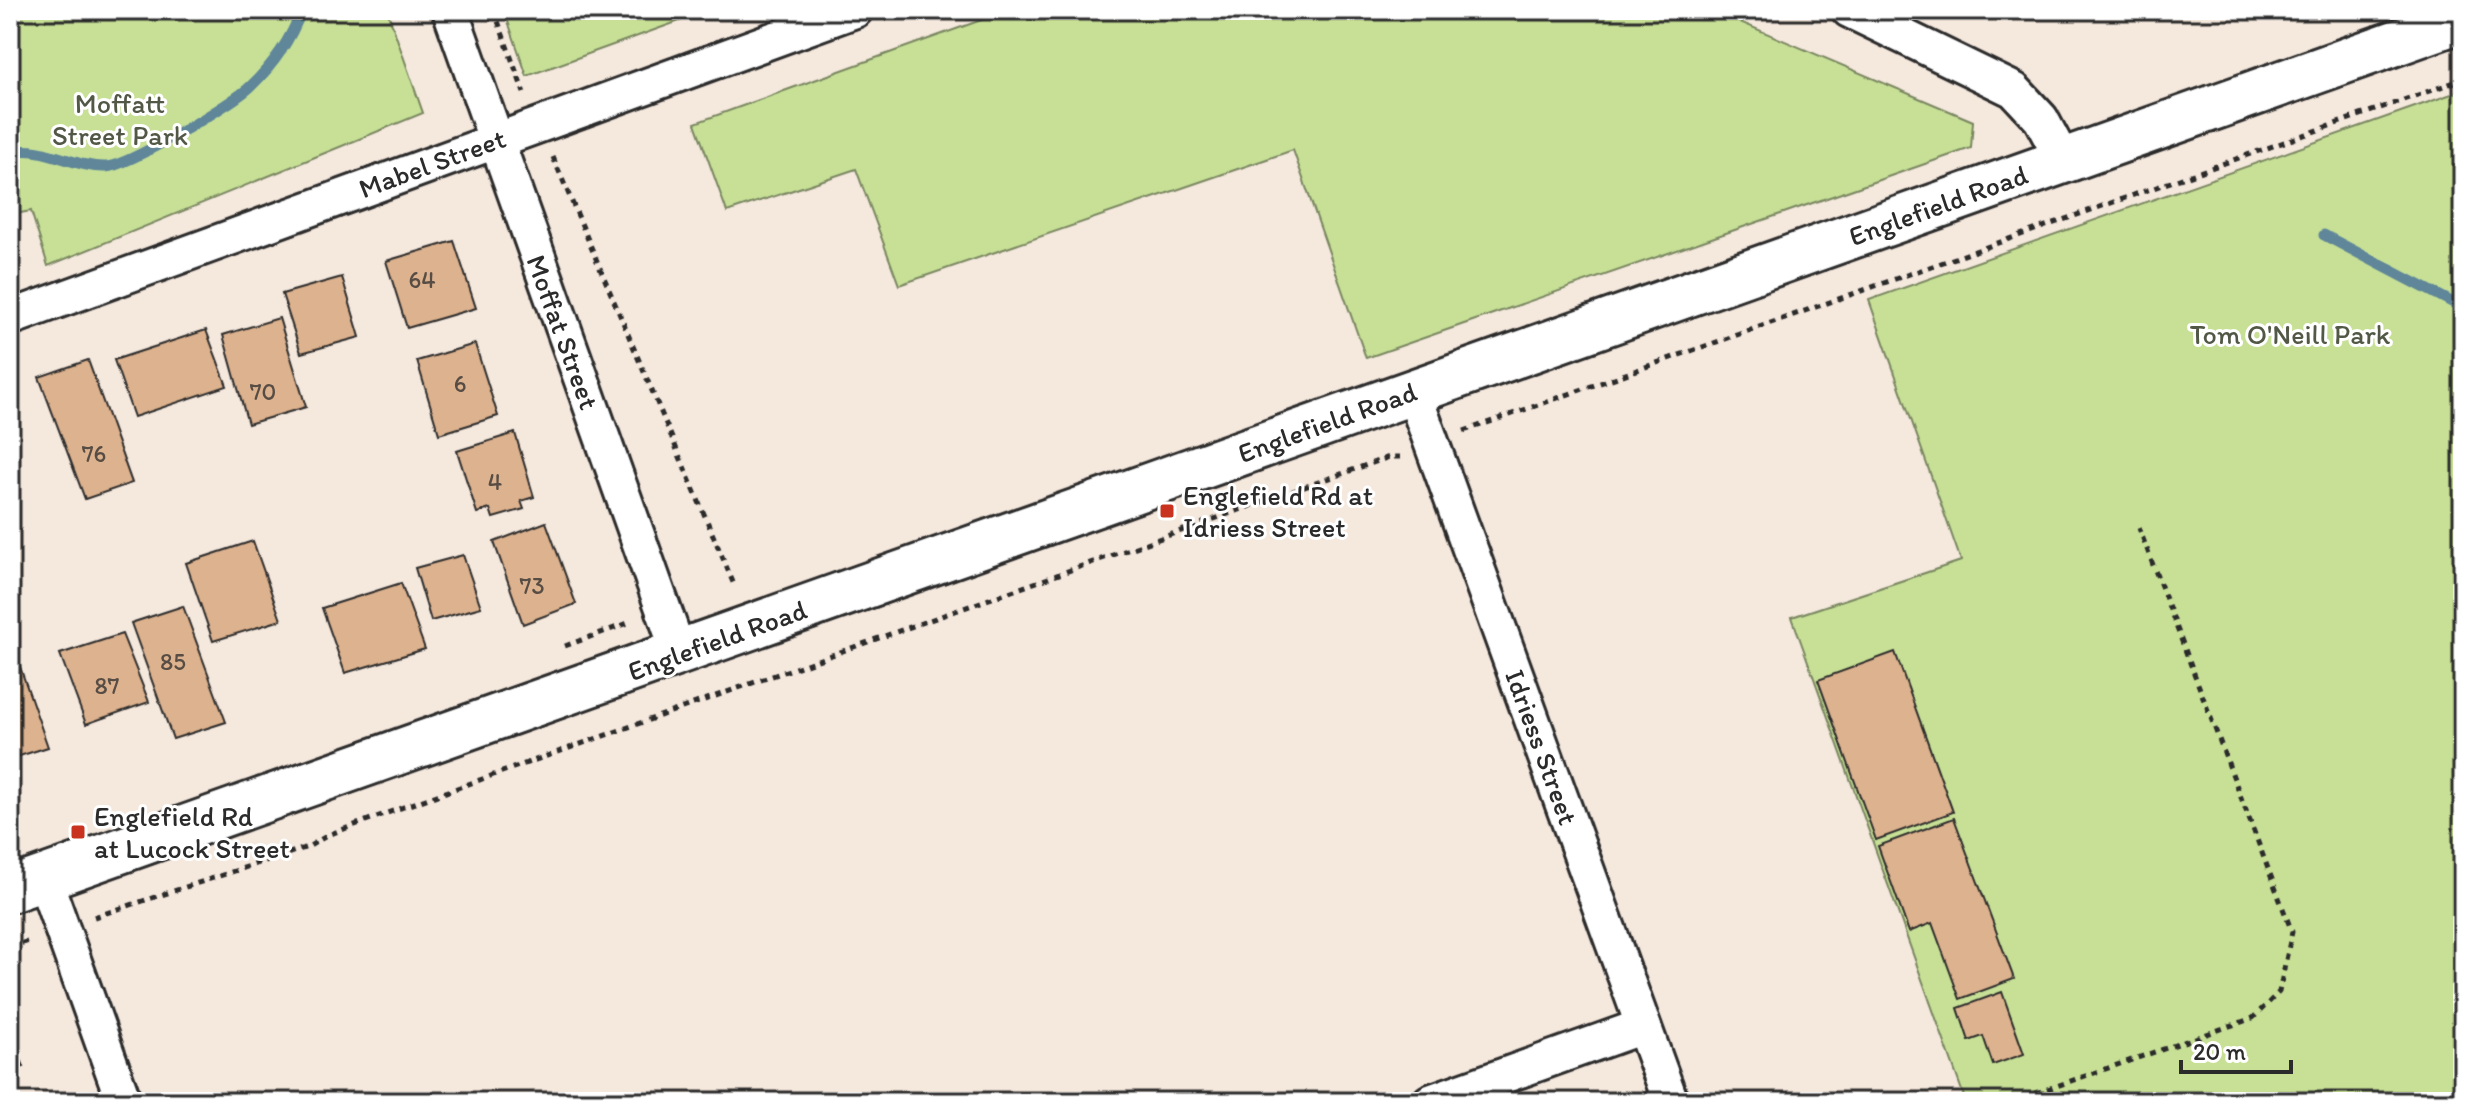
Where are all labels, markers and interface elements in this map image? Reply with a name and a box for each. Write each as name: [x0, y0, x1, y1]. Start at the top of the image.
park label: Moffatt Street Park: [52, 86, 188, 152]
street label: Mabel Street: [354, 121, 510, 205]
street label: Englefield Road: [1844, 157, 2032, 253]
street label: Moffat Street: [519, 250, 607, 414]
house number: 64: [408, 265, 436, 294]
park label: Tom O'Neill Park: [2190, 317, 2391, 351]
house number: 6: [454, 369, 466, 398]
street label: Englefield Road: [1233, 374, 1421, 470]
house number: 70: [250, 377, 276, 406]
house number: 76: [82, 439, 106, 468]
house number: 4: [488, 467, 502, 496]
place label: Englefield Rd at Idriess Street: [1183, 478, 1373, 544]
marker: Englefield Rd at Idriess Street: [1158, 502, 1176, 520]
house number: 73: [520, 571, 544, 600]
street label: Englefield Road: [623, 592, 811, 688]
house number: 85: [160, 647, 186, 676]
street label: Idriess Street: [1498, 665, 1586, 829]
house number: 87: [94, 671, 120, 700]
place label: Englefield Rd at Lucock Street: [94, 799, 290, 865]
marker: Englefield Rd at Lucock Street: [69, 823, 87, 841]
scale bar: [2181, 1024, 2291, 1074]
text: 20 m: [2193, 1037, 2246, 1066]

